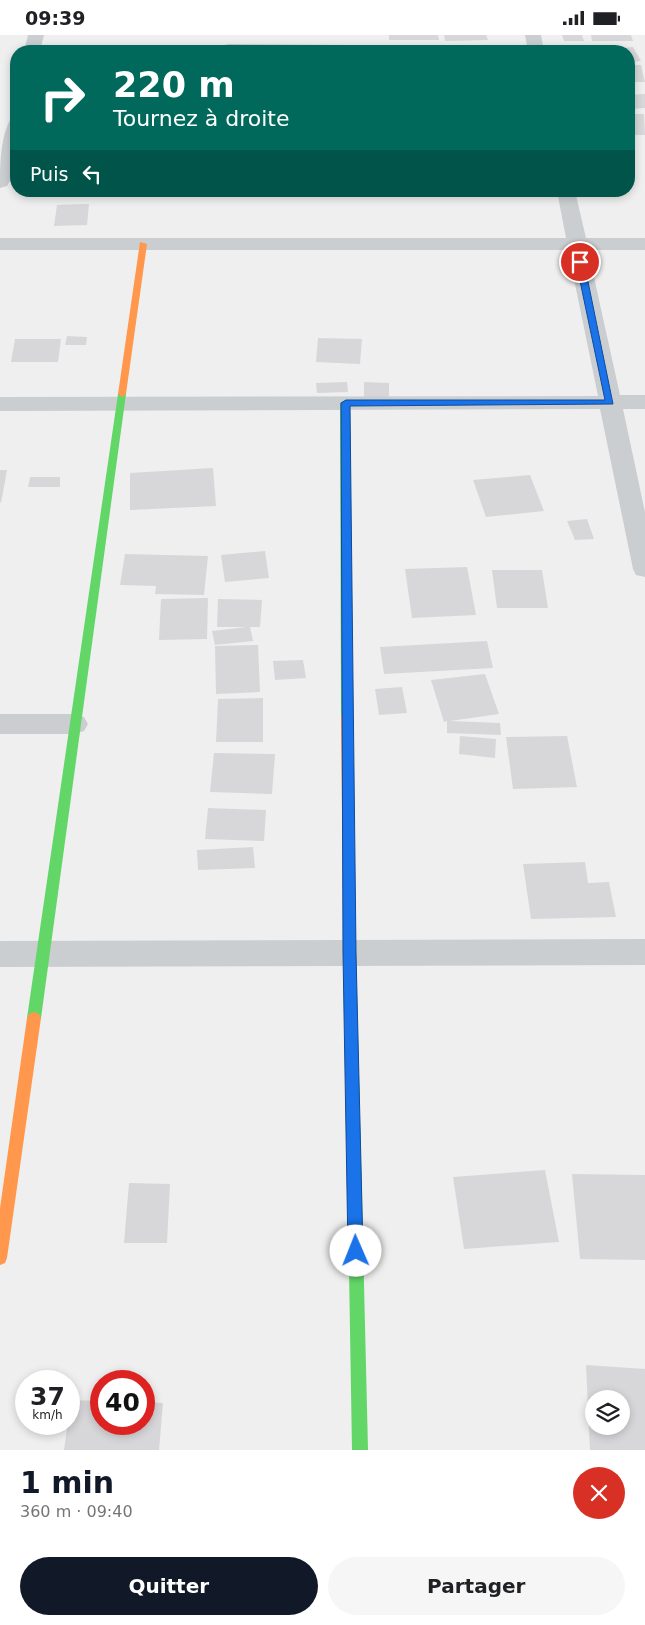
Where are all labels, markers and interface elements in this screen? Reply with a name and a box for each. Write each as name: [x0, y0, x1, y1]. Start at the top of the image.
text: 09:39: [25, 7, 85, 29]
icon: right: [30, 65, 95, 130]
text: 220 m: [113, 65, 235, 105]
text: Tournez à droite: [113, 106, 290, 131]
icon: left: [78, 160, 106, 188]
text: Puis: [30, 163, 68, 185]
pin: [559, 241, 601, 283]
icon: arrive: [566, 248, 594, 276]
position arrow: [329, 1224, 381, 1276]
speed limit sign: 40: [90, 1370, 155, 1435]
text: 37: [30, 1382, 65, 1411]
map controls: [585, 1390, 630, 1435]
button: layers: [585, 1390, 630, 1435]
text: km/h: [32, 1408, 63, 1422]
text: 1 min: [20, 1465, 114, 1500]
button: close: [573, 1467, 625, 1519]
text: 360 m · 09:40: [20, 1502, 133, 1521]
button: Quitter: [20, 1557, 318, 1615]
button: Partager: [328, 1557, 625, 1615]

